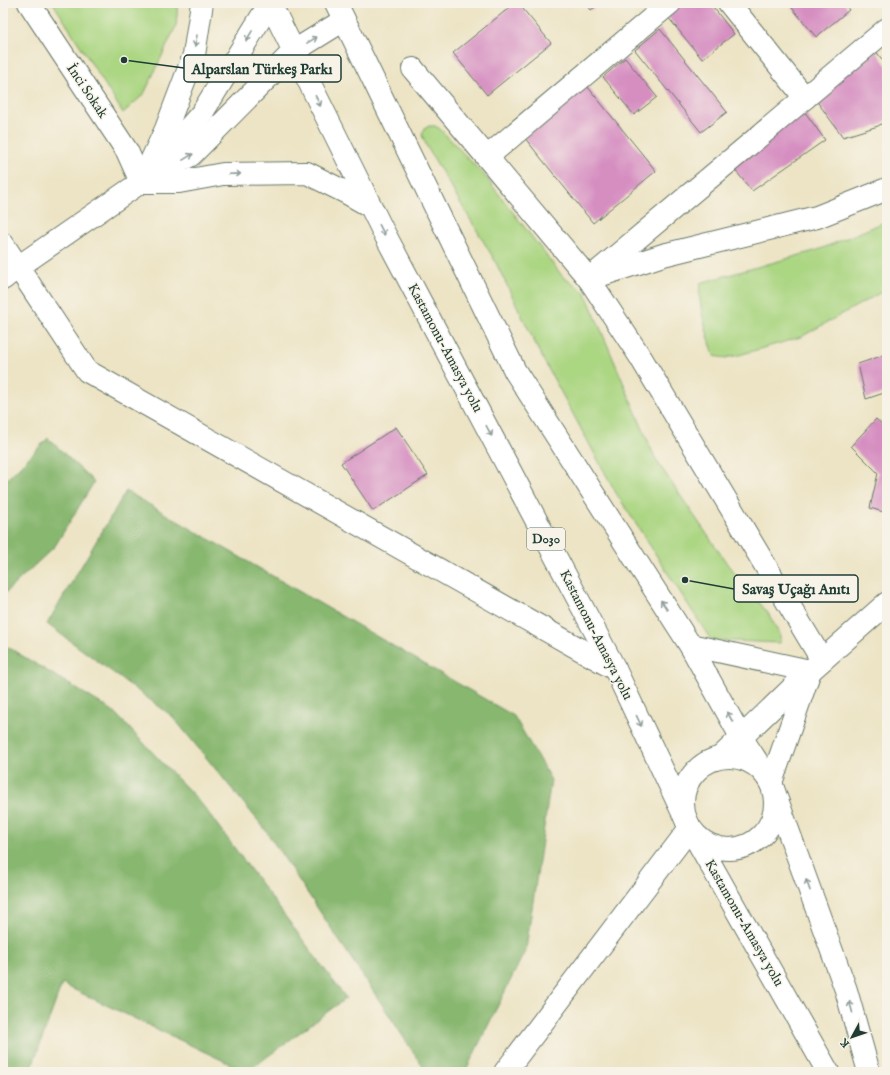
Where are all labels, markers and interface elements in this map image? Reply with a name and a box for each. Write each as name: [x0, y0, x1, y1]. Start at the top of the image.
one-way arrow: [245, 30, 253, 42]
one-way arrow: [192, 35, 200, 48]
one-way arrow: [306, 35, 318, 43]
callout: Alparslan Türkeş Parkı: [184, 55, 341, 82]
street label: İnci Sokak: [62, 60, 112, 122]
text: Alparslan Türkeş Parkı: [190, 60, 333, 79]
one-way arrow: [315, 95, 322, 107]
one-way arrow: [182, 153, 193, 161]
one-way arrow: [228, 170, 241, 177]
one-way arrow: [379, 224, 386, 236]
street label: Kastamonu-Amasya yolu: [403, 280, 487, 416]
one-way arrow: [486, 425, 493, 437]
road number: D030: [527, 528, 565, 550]
street label: Kastamonu-Amasya yolu: [555, 567, 637, 703]
callout: Savaş Uçağı Anıtı: [734, 575, 858, 602]
text: Savaş Uçağı Anıtı: [742, 580, 850, 599]
one-way arrow: [660, 600, 668, 611]
one-way arrow: [725, 711, 733, 723]
one-way arrow: [636, 714, 643, 726]
street label: Kastamonu-Amasya yolu: [700, 856, 788, 990]
one-way arrow: [804, 879, 812, 891]
one-way arrow: [847, 1001, 854, 1014]
north arrow: [832, 1017, 872, 1057]
text: K: [837, 1034, 853, 1050]

